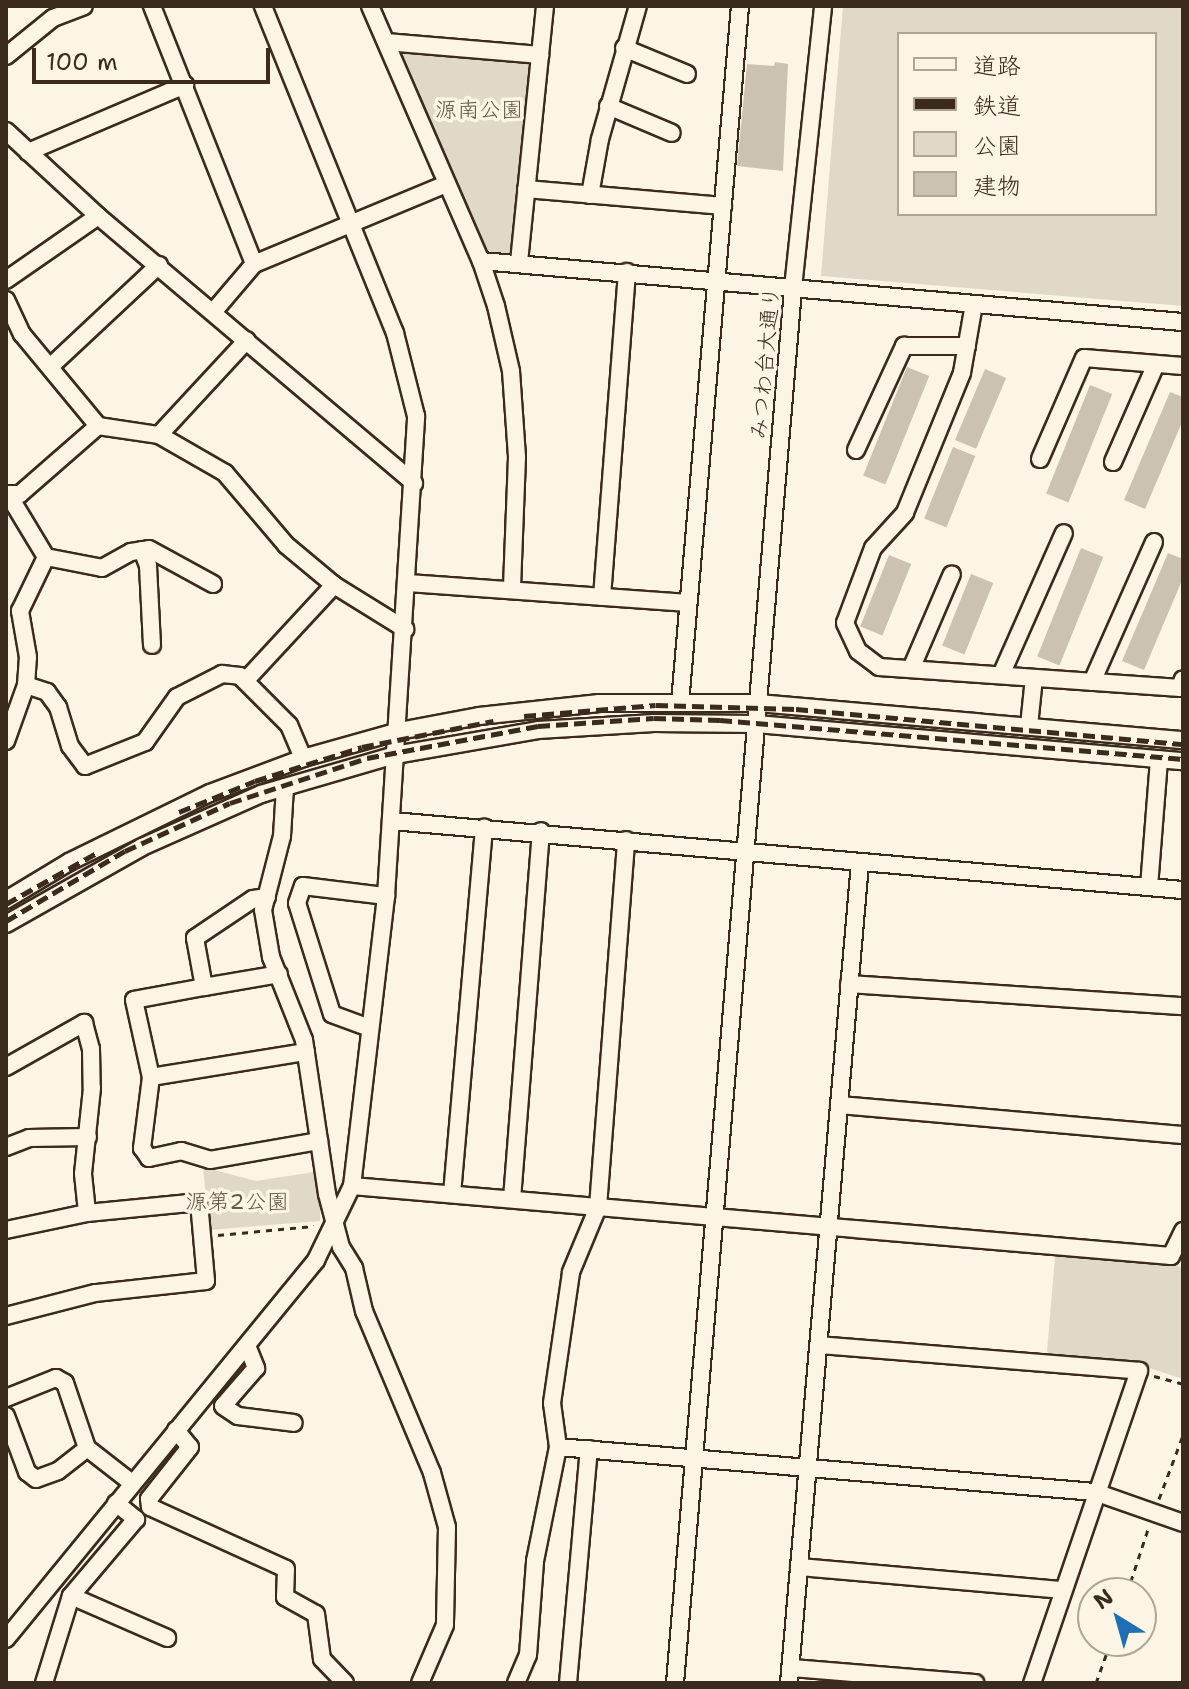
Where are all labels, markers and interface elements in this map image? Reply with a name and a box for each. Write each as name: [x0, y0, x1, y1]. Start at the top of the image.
scale bar: [36, 32, 274, 82]
legend: [897, 32, 1157, 216]
text: 100 m: [46, 46, 118, 78]
text: 道路: [973, 50, 1021, 82]
text: 鉄道: [973, 90, 1021, 122]
park label: 源南公園: [435, 97, 523, 123]
text: 公園: [973, 130, 1021, 162]
text: 建物: [973, 170, 1021, 202]
street label: みつわ台大通り: [745, 285, 785, 441]
park label: 源第2公園: [185, 1189, 289, 1215]
north arrow: [1077, 1577, 1157, 1657]
text: N: [1088, 1582, 1119, 1616]

